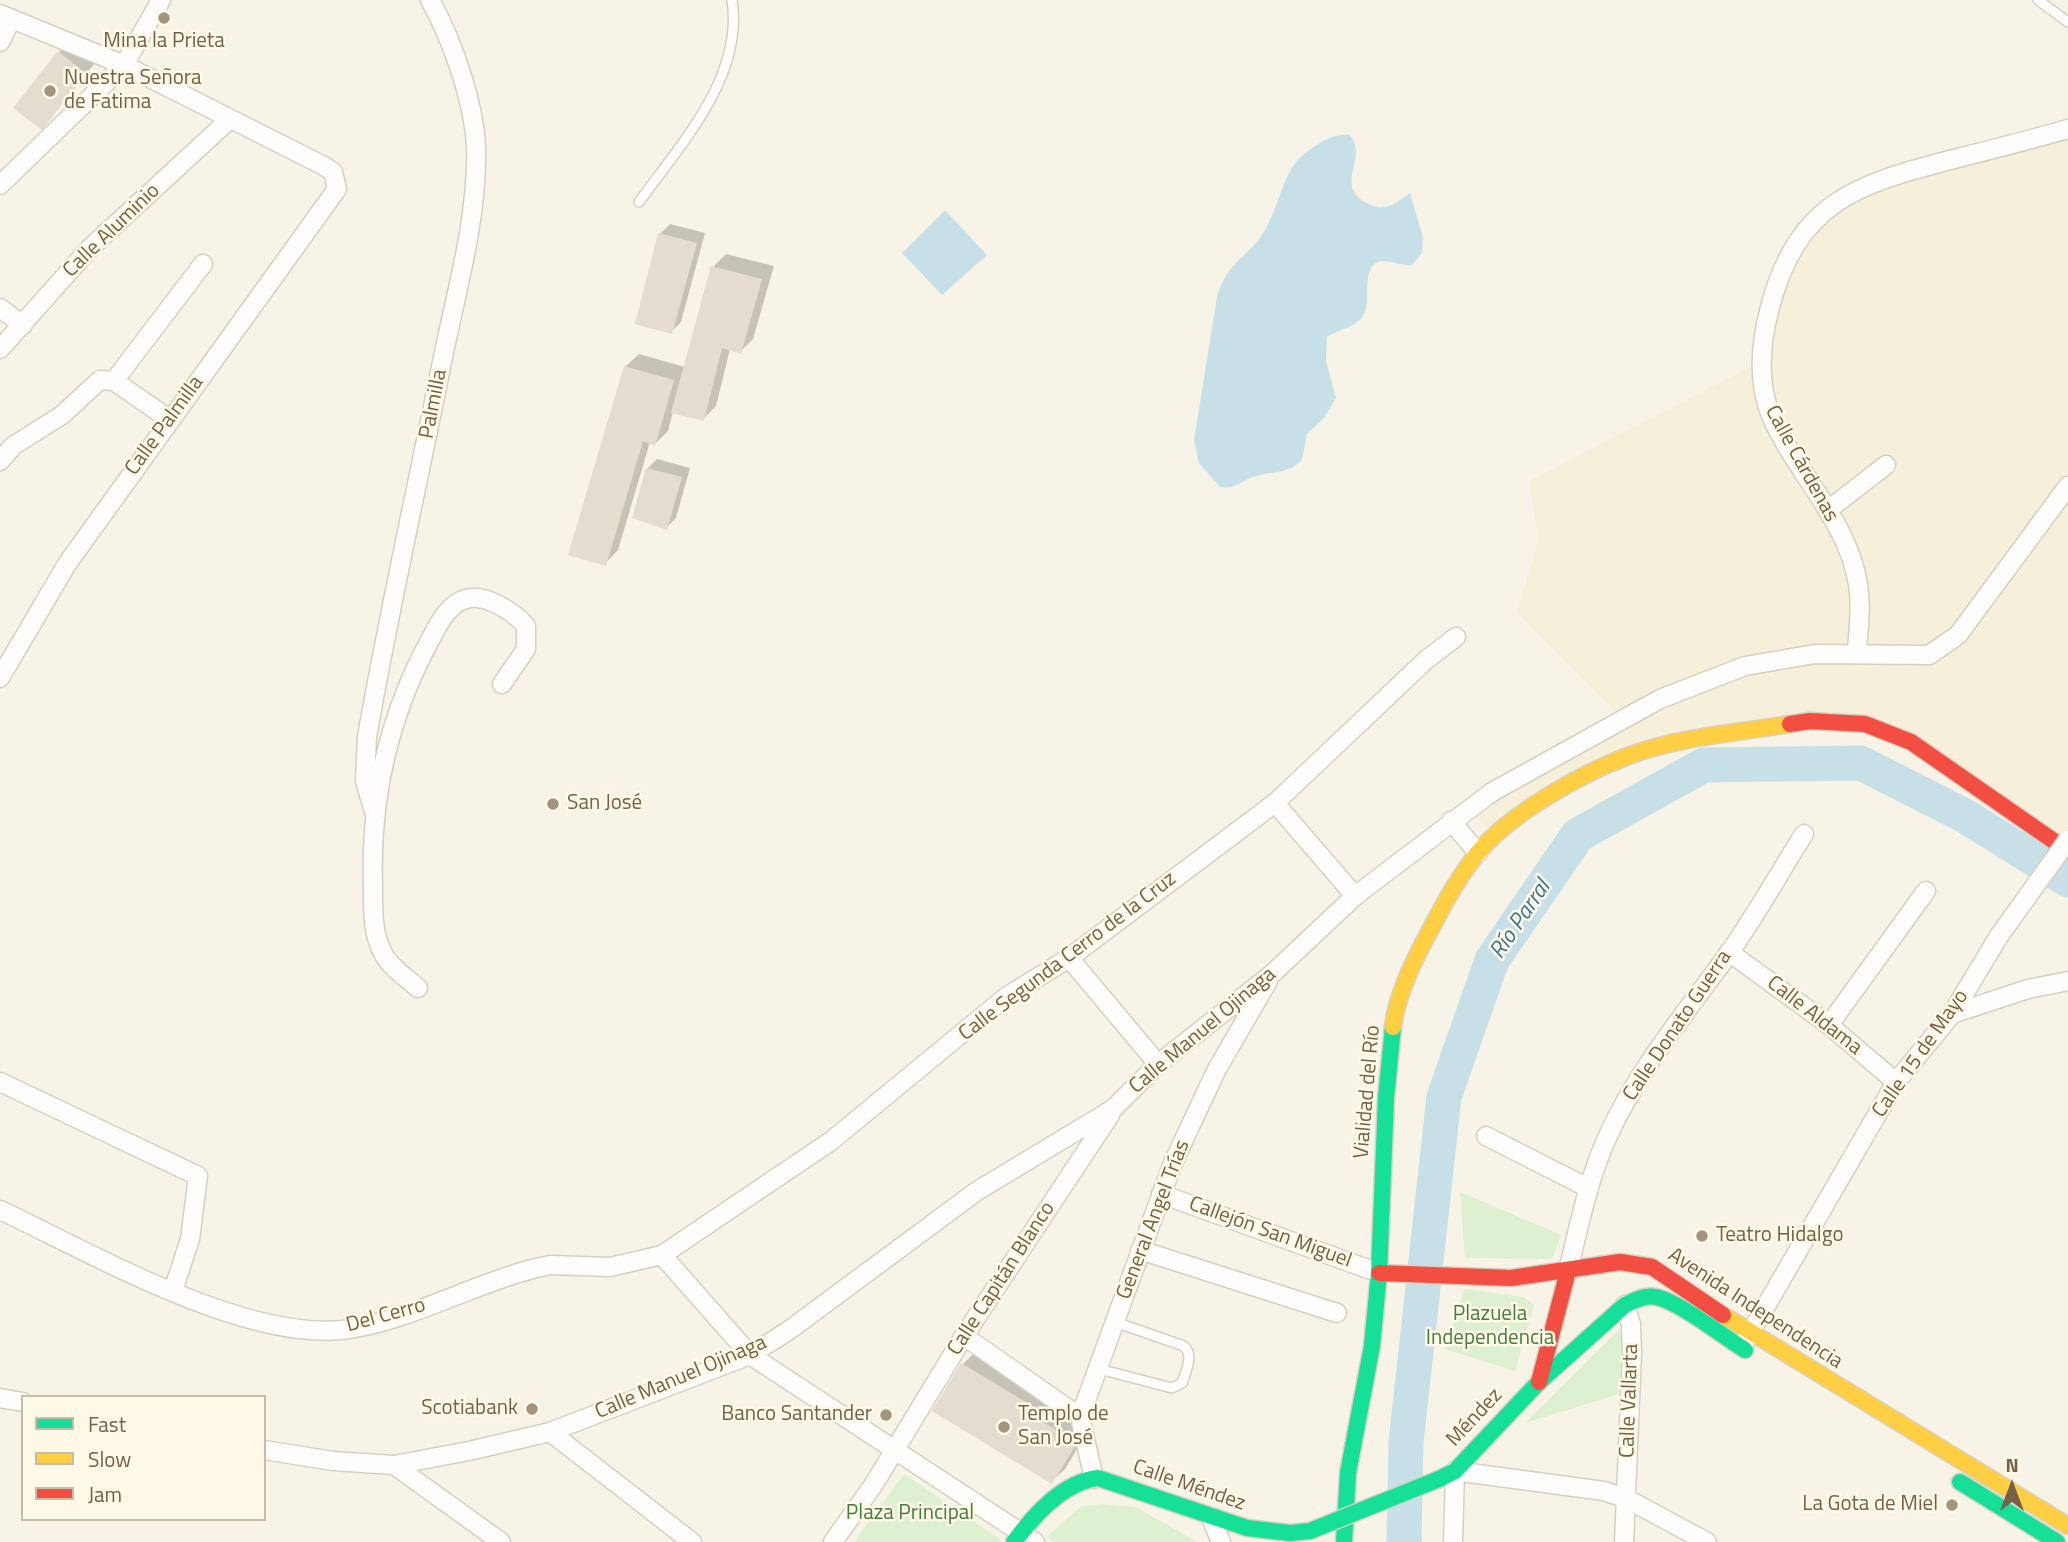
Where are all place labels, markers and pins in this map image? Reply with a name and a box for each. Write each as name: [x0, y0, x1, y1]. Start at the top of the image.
marker: Mina la Prieta: [156, 10, 172, 26]
place label: Mina la Prieta: [103, 29, 225, 55]
place label: Nuestra Señora de Fatima: [64, 66, 202, 116]
marker: Nuestra Señora de Fatima: [42, 83, 58, 99]
place label: San José: [567, 791, 642, 817]
marker: San José: [545, 796, 561, 812]
place label: Teatro Hidalgo: [1716, 1223, 1844, 1249]
marker: Teatro Hidalgo: [1694, 1228, 1710, 1244]
place label: Scotiabank: [421, 1396, 518, 1422]
marker: Scotiabank: [524, 1401, 540, 1417]
place label: Banco Santander: [721, 1402, 872, 1428]
place label: Templo de San José: [1018, 1402, 1109, 1452]
marker: Banco Santander: [878, 1407, 894, 1423]
marker: Templo de San José: [996, 1419, 1012, 1435]
place label: La Gota de Miel: [1802, 1492, 1938, 1518]
marker: La Gota de Miel: [1944, 1497, 1960, 1513]

